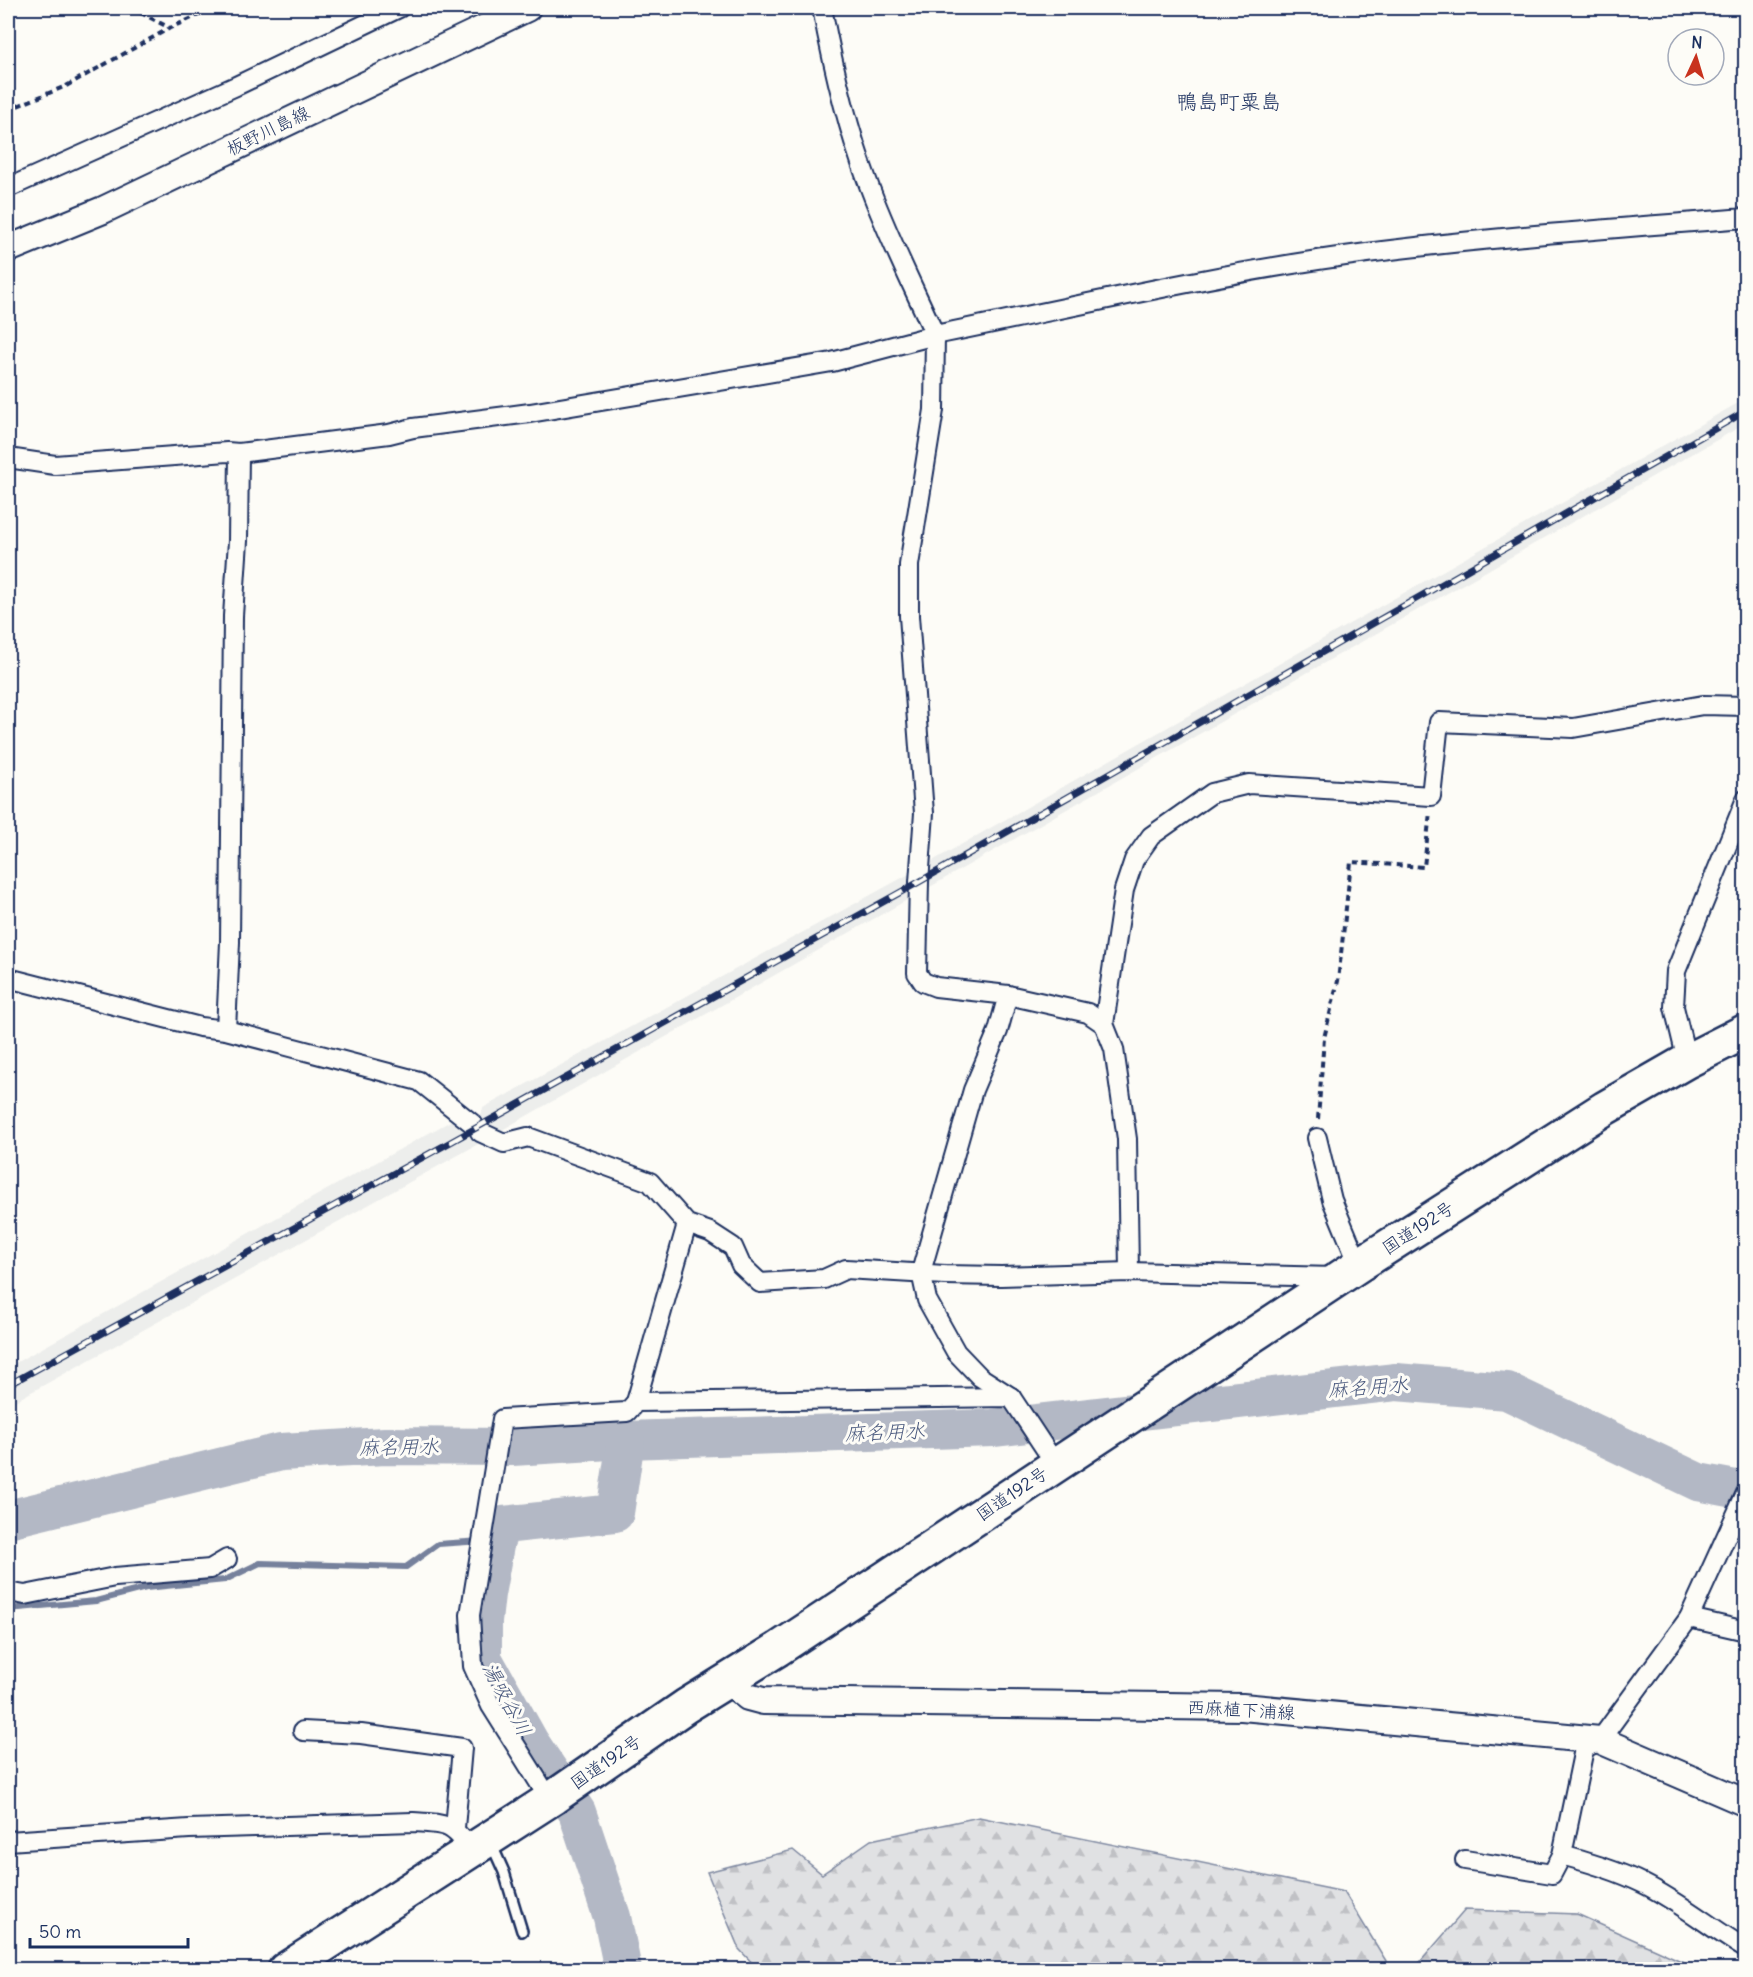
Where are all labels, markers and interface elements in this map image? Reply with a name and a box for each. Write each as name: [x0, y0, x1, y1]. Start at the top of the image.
north arrow: [1666, 27, 1726, 87]
text: N: [1691, 32, 1703, 52]
district label: 鴨島町粟島: [1177, 88, 1282, 115]
street label: 板野川島線: [222, 100, 313, 161]
street label: 国道192号: [1377, 1196, 1458, 1259]
water label: 麻名用水: [1327, 1371, 1409, 1402]
water label: 麻名用水: [845, 1418, 925, 1445]
water label: 麻名用水: [359, 1433, 439, 1460]
street label: 国道192号: [972, 1461, 1052, 1526]
water label: 湯吸谷川: [478, 1658, 537, 1740]
street label: 西麻植下浦線: [1186, 1695, 1296, 1724]
street label: 国道192号: [566, 1729, 646, 1794]
scale bar: [30, 1911, 188, 1949]
text: 50 m: [39, 1920, 81, 1943]

